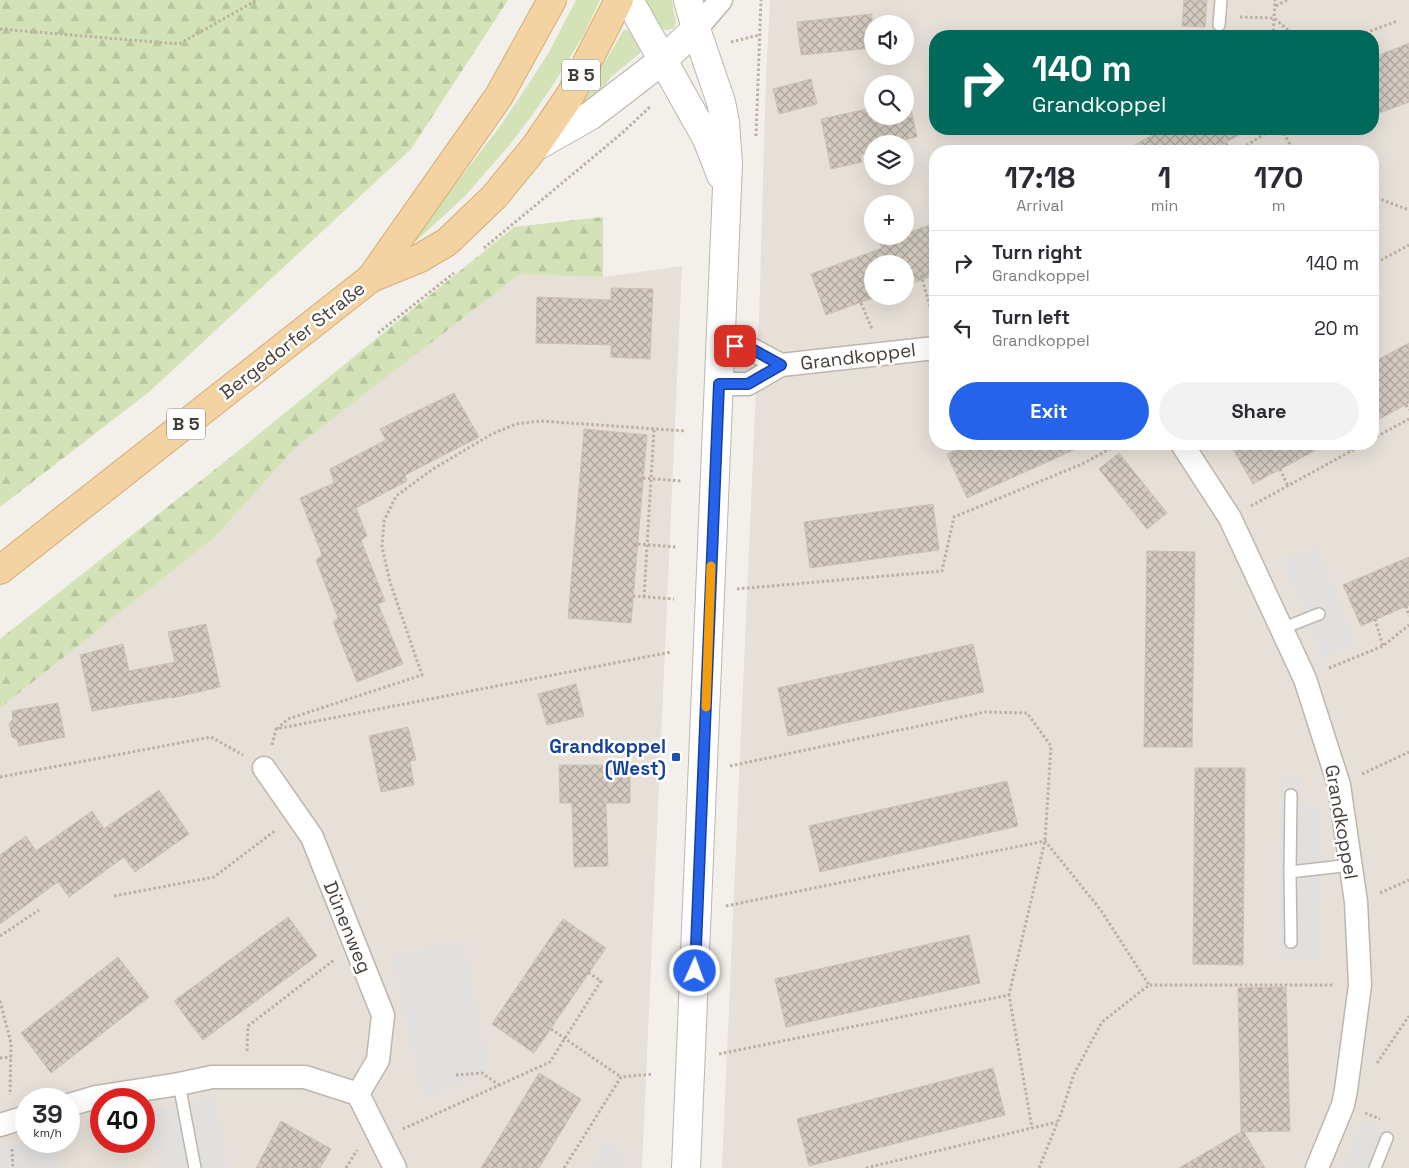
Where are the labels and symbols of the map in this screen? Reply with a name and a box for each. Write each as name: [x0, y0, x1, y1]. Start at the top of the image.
road number: B 5: [562, 60, 600, 90]
street label: Bergedorfer Straße: [215, 276, 370, 405]
pin: [714, 325, 756, 367]
street label: Grandkoppel: [799, 337, 917, 376]
road number: B 5: [167, 408, 205, 439]
place label: Grandkoppel (West): [549, 734, 666, 781]
marker: Grandkoppel (West): [670, 751, 682, 763]
street label: Grandkoppel: [1319, 763, 1364, 881]
street label: Dünenweg: [318, 877, 377, 977]
position arrow: [668, 944, 720, 996]
speed limit sign: 40: [90, 1088, 155, 1153]

